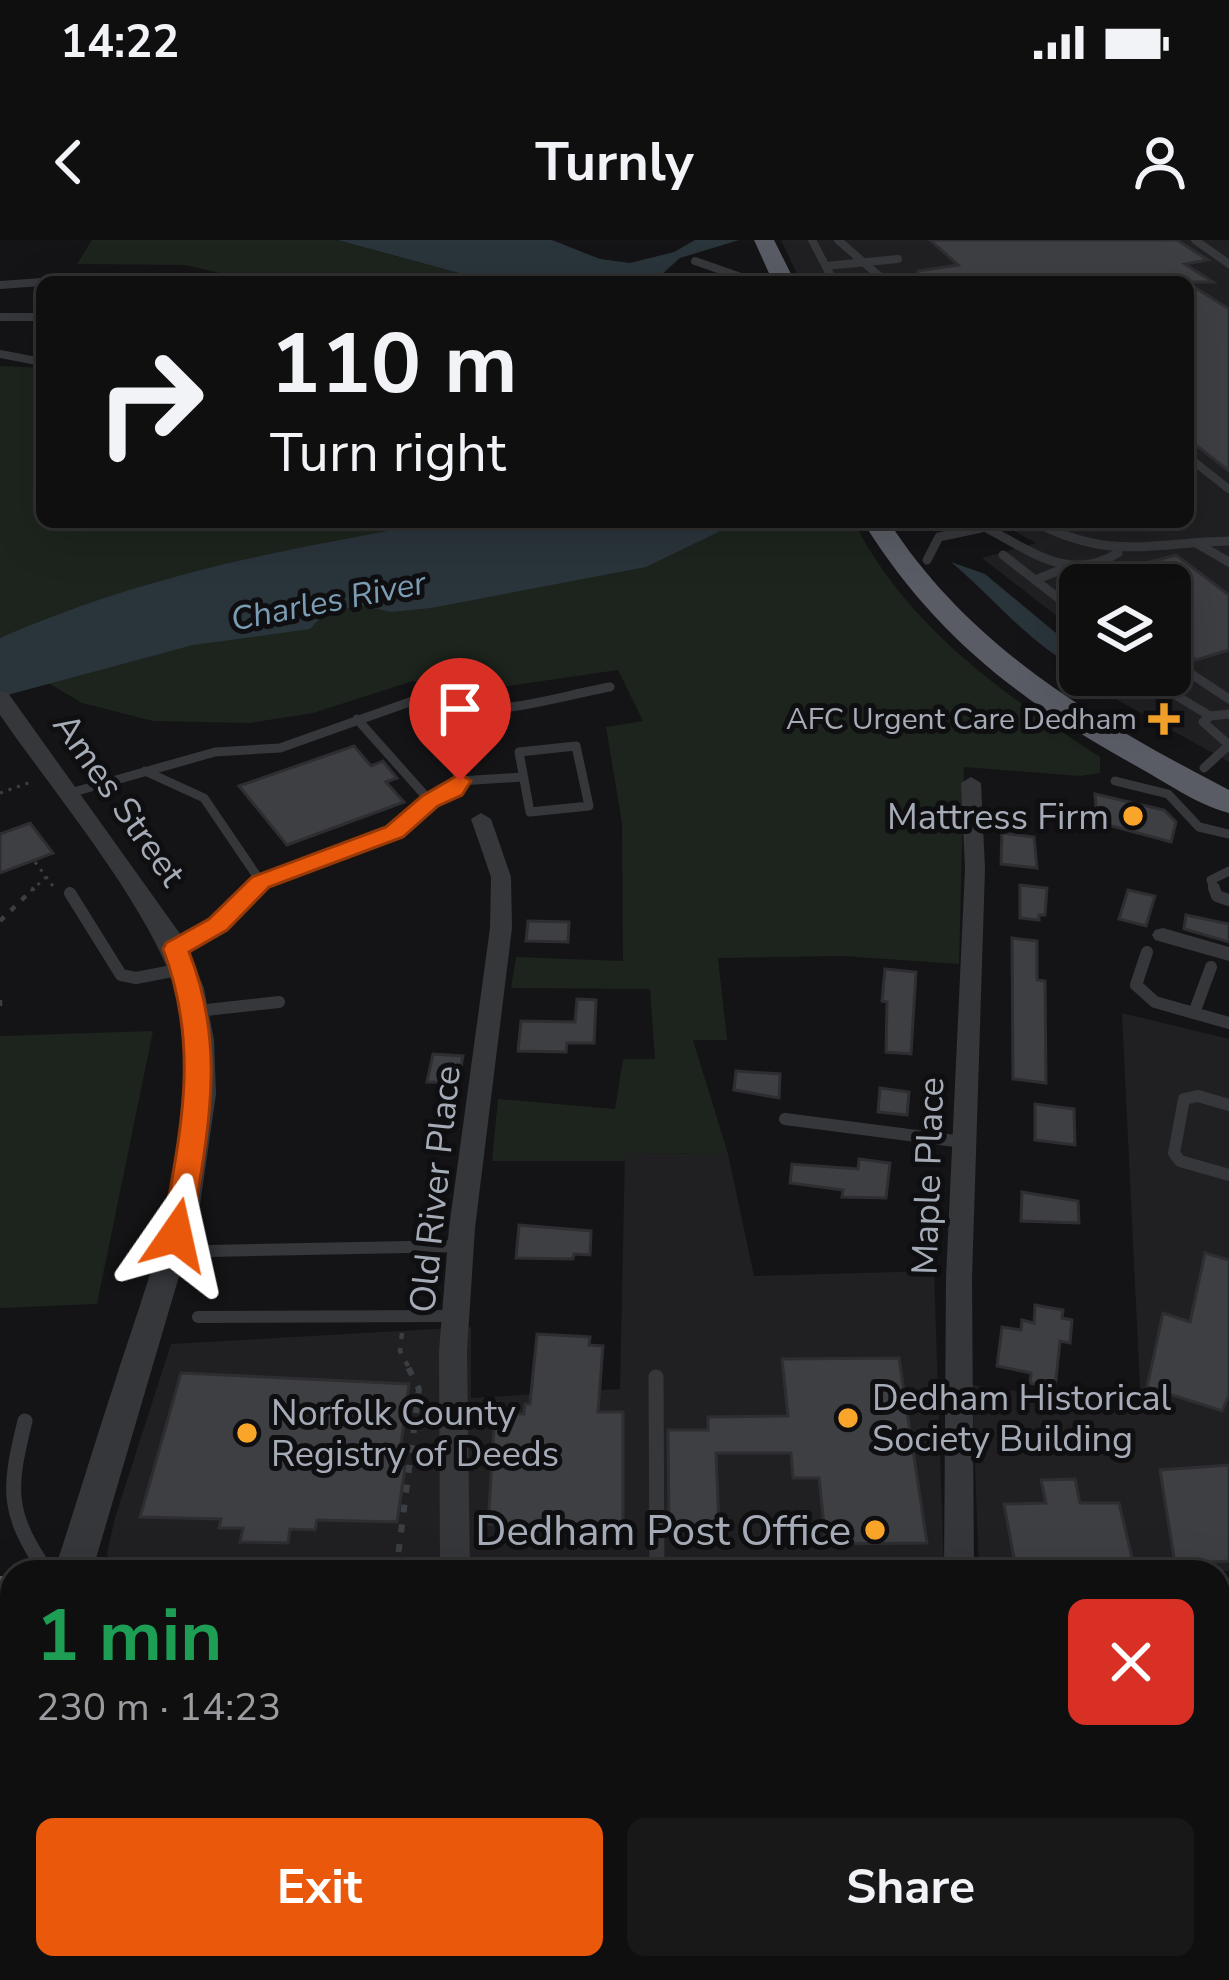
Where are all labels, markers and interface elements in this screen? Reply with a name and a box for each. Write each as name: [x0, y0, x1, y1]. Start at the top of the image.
text: 14:22: [60, 12, 179, 73]
text: Turnly: [535, 125, 694, 199]
icon: back: [36, 129, 102, 195]
icon: person: [1127, 129, 1193, 195]
text: 110 m: [270, 307, 518, 422]
icon: right: [72, 324, 228, 480]
text: Turn right: [270, 416, 506, 490]
water label: Charles River: [227, 560, 431, 642]
map controls: [1059, 564, 1191, 696]
button: layers: [1059, 564, 1191, 696]
pin: [409, 658, 511, 781]
icon: arrive: [427, 676, 493, 742]
place label: AFC Urgent Care Dedham: [786, 699, 1137, 740]
street label: Ames Street: [41, 703, 197, 897]
marker: AFC Urgent Care Dedham: [1148, 703, 1180, 735]
place label: Mattress Firm: [887, 793, 1109, 842]
marker: Mattress Firm: [1120, 803, 1146, 829]
street label: Old River Place: [398, 1063, 473, 1315]
street label: Maple Place: [901, 1076, 956, 1276]
position arrow: [113, 1172, 239, 1298]
place label: Dedham Historical Society Building: [872, 1374, 1172, 1464]
place label: Norfolk County Registry of Deeds: [271, 1389, 559, 1479]
marker: Dedham Historical Society Building: [835, 1405, 861, 1431]
marker: Norfolk County Registry of Deeds: [234, 1420, 260, 1446]
place label: Dedham Post Office: [475, 1503, 851, 1560]
marker: Dedham Post Office: [862, 1517, 888, 1543]
text: 1 min: [36, 1587, 222, 1685]
button: close: [1068, 1599, 1194, 1725]
text: 230 m · 14:23: [36, 1681, 281, 1734]
button: Exit: [36, 1818, 603, 1956]
button: Share: [627, 1818, 1194, 1956]

